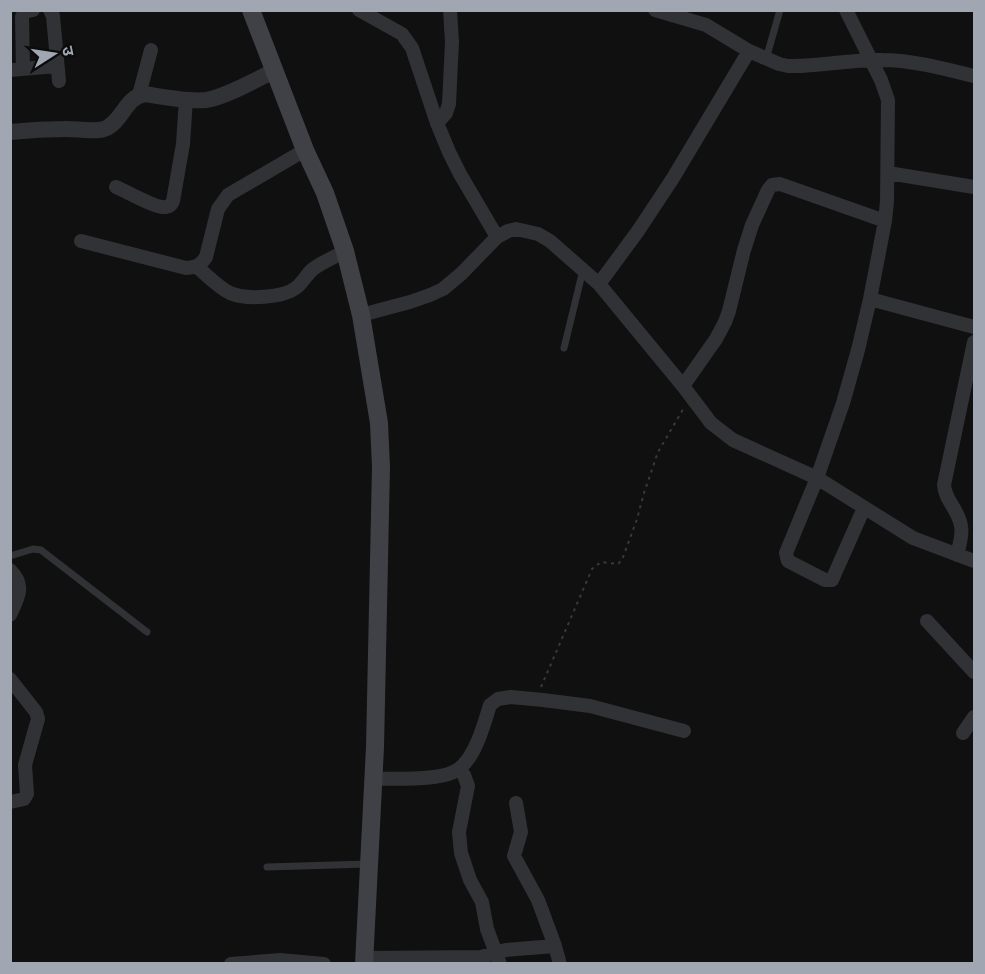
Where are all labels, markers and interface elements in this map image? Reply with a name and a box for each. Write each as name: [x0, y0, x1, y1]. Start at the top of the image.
north arrow: [24, 24, 84, 84]
text: उ: [58, 44, 79, 58]

